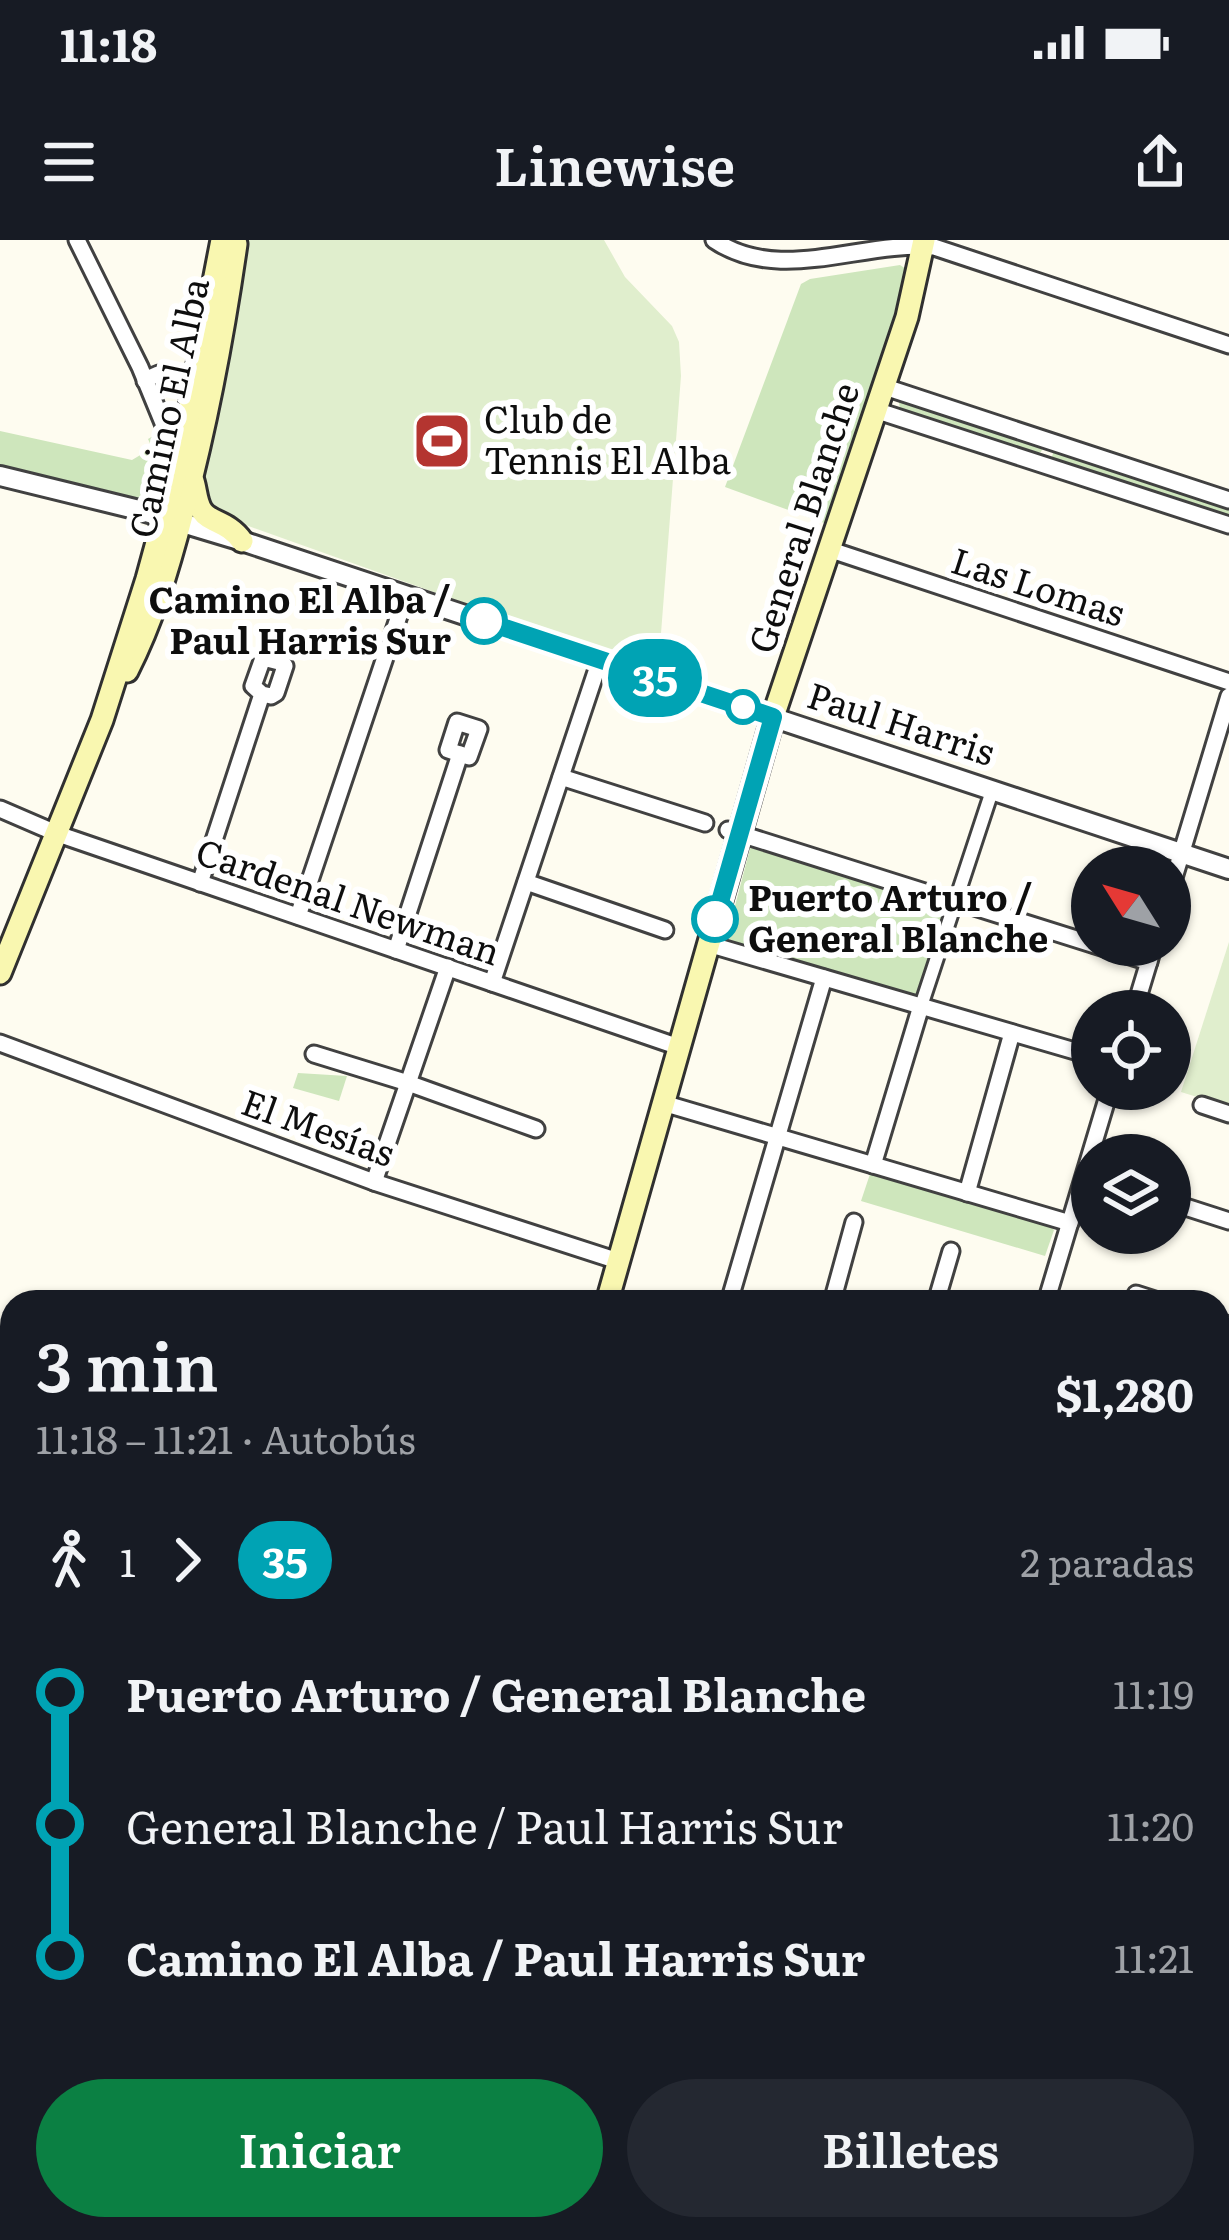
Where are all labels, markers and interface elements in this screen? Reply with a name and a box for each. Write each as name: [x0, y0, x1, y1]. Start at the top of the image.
text: 11:18: [60, 9, 157, 76]
text: Linewise: [494, 122, 735, 203]
icon: menu: [36, 129, 102, 195]
icon: share: [1127, 129, 1193, 195]
street label: Camino El Alba: [113, 272, 220, 542]
street label: General Blanche: [733, 375, 870, 659]
place label: Club de Tennis El Alba: [484, 391, 732, 485]
sports icon: Club de Tennis El Alba: [411, 410, 473, 472]
street label: Las Lomas: [945, 532, 1132, 638]
place label: Camino El Alba / Paul Harris Sur: [148, 571, 451, 665]
marker: Camino El Alba / Paul Harris Sur: [462, 599, 506, 643]
line badge: 35: [601, 639, 709, 717]
text: 35: [632, 647, 678, 709]
street label: Paul Harris: [801, 666, 1002, 777]
unlabelled marker: [727, 691, 759, 723]
street label: Cardenal Newman: [190, 823, 508, 977]
north arrow: [1071, 846, 1191, 966]
map controls: [1071, 846, 1191, 1254]
place label: Puerto Arturo / General Blanche: [748, 869, 1048, 963]
marker: Puerto Arturo / General Blanche: [693, 897, 737, 941]
button: locate: [1071, 990, 1191, 1110]
street label: El Mesías: [235, 1074, 403, 1178]
button: layers: [1071, 1134, 1191, 1254]
text: 3 min: [36, 1314, 219, 1412]
text: $1,280: [1056, 1359, 1194, 1426]
text: 11:18 – 11:21 · Autobús: [36, 1408, 416, 1466]
icon: walk: [36, 1527, 102, 1593]
icon: forward: [154, 1527, 220, 1593]
text: 35: [262, 1529, 308, 1591]
text: 1: [120, 1531, 136, 1589]
text: 2 paradas: [1020, 1531, 1194, 1589]
text: Puerto Arturo / General Blanche: [126, 1659, 866, 1726]
text: 11:19: [1113, 1663, 1194, 1721]
text: General Blanche / Paul Harris Sur: [126, 1791, 843, 1858]
text: 11:20: [1107, 1795, 1194, 1853]
text: Camino El Alba / Paul Harris Sur: [126, 1923, 865, 1990]
text: 11:21: [1114, 1927, 1194, 1985]
button: Iniciar: [36, 2079, 603, 2217]
button: Billetes: [627, 2079, 1194, 2217]

